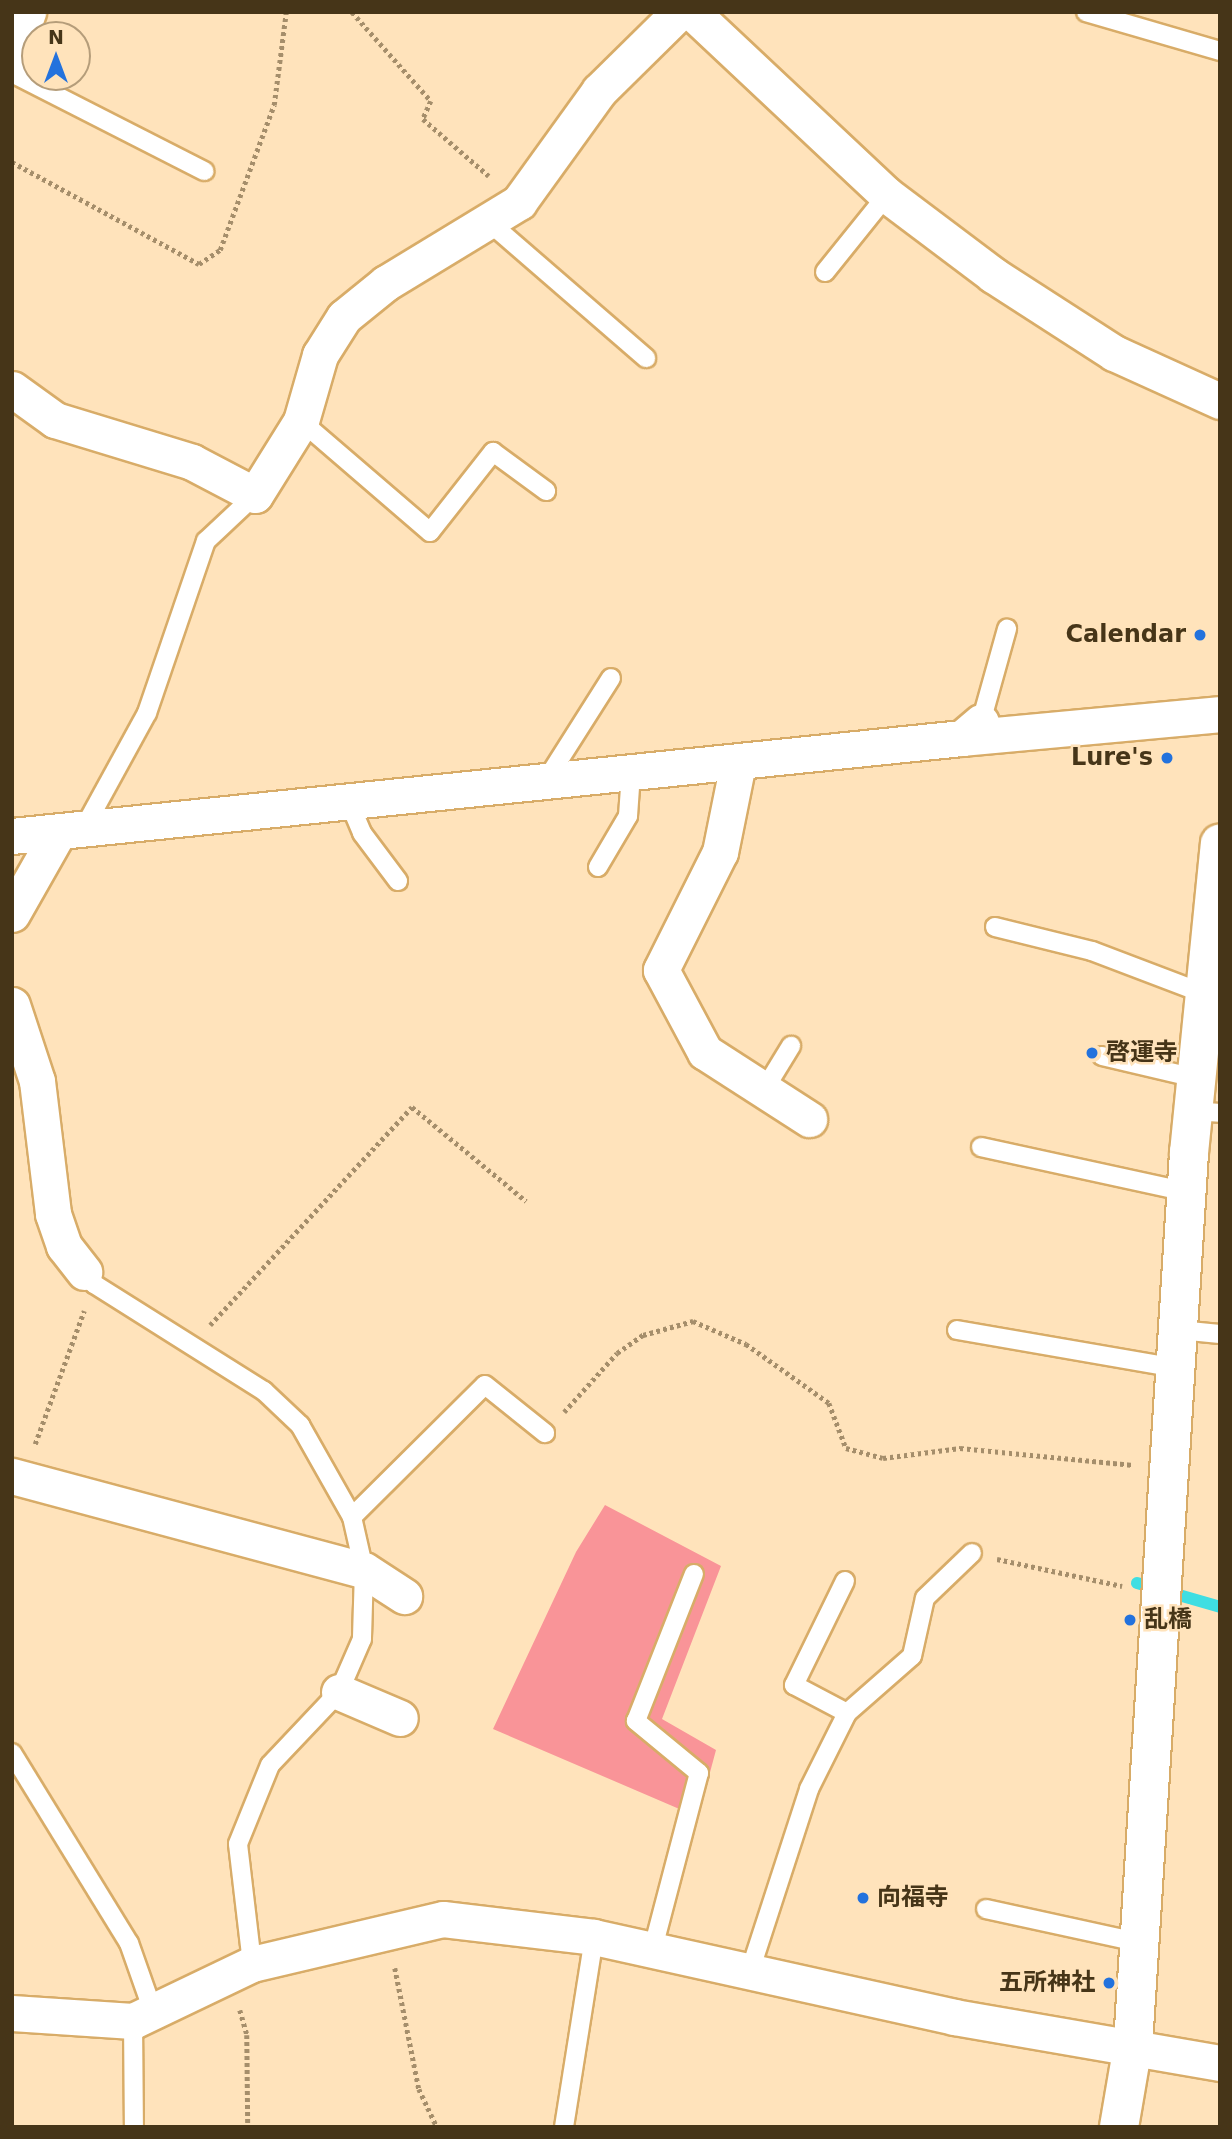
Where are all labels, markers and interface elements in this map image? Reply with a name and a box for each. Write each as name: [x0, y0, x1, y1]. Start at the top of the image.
north arrow: [21, 21, 91, 91]
text: N: [48, 26, 64, 48]
place label: Calendar: [1065, 621, 1186, 649]
marker: Calendar: [1192, 627, 1208, 643]
place label: Lure's: [1071, 744, 1153, 772]
marker: Lure's: [1159, 750, 1175, 766]
place label: 啓運寺: [1106, 1039, 1178, 1067]
marker: 啓運寺: [1084, 1045, 1100, 1061]
place label: 乱橋: [1144, 1606, 1192, 1634]
marker: 乱橋: [1122, 1612, 1138, 1628]
place label: 向福寺: [877, 1884, 949, 1912]
marker: 向福寺: [855, 1890, 871, 1906]
place label: 五所神社: [999, 1969, 1095, 1997]
marker: 五所神社: [1101, 1975, 1117, 1991]

